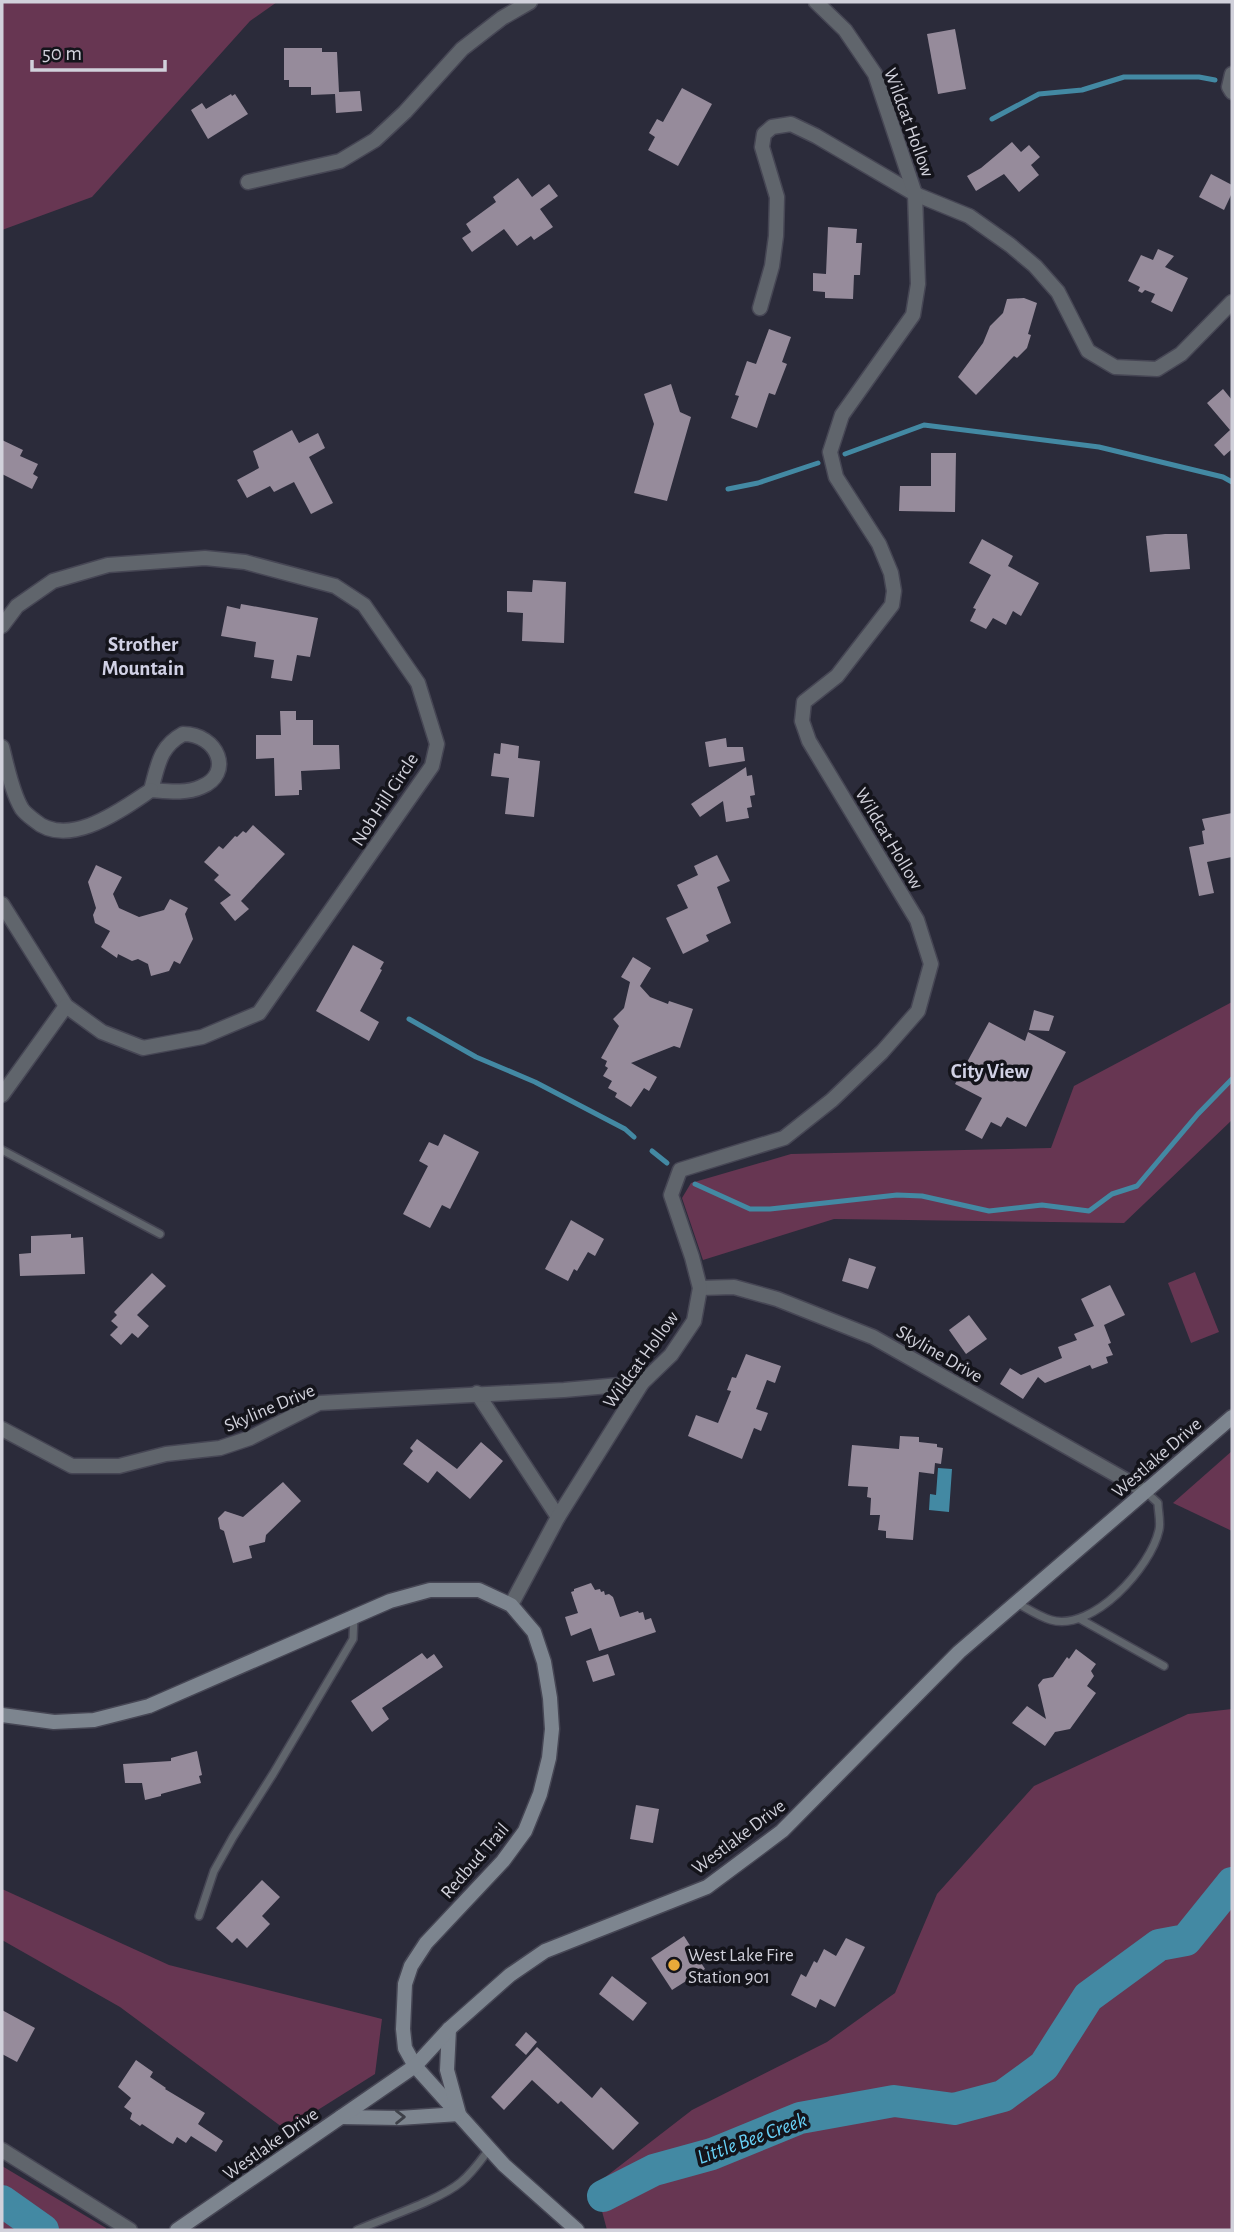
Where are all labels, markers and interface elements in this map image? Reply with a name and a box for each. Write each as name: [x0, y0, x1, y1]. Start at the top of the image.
scale bar: [32, 28, 164, 72]
text: 50 m: [42, 43, 82, 64]
street label: Wildcat Hollow: [880, 66, 937, 180]
district label: Strother Mountain: [102, 634, 184, 679]
street label: Nob Hill Circle: [348, 750, 422, 850]
street label: Wildcat Hollow: [851, 785, 926, 893]
district label: City View: [951, 1061, 1030, 1082]
street label: Wildcat Hollow: [600, 1308, 683, 1412]
street label: Skyline Drive: [893, 1322, 986, 1387]
street label: Skyline Drive: [222, 1381, 318, 1436]
street label: Westlake Drive: [1109, 1414, 1205, 1502]
street label: Westlake Drive: [689, 1796, 789, 1878]
street label: Redbud Trail: [437, 1820, 513, 1902]
place label: West Lake Fire Station 901: [688, 1946, 794, 1987]
marker: West Lake Fire Station 901: [666, 1957, 682, 1973]
street label: Westlake Drive: [220, 2105, 322, 2184]
water label: Little Bee Creek: [695, 2109, 810, 2168]
one-way arrow: [395, 2110, 406, 2125]

